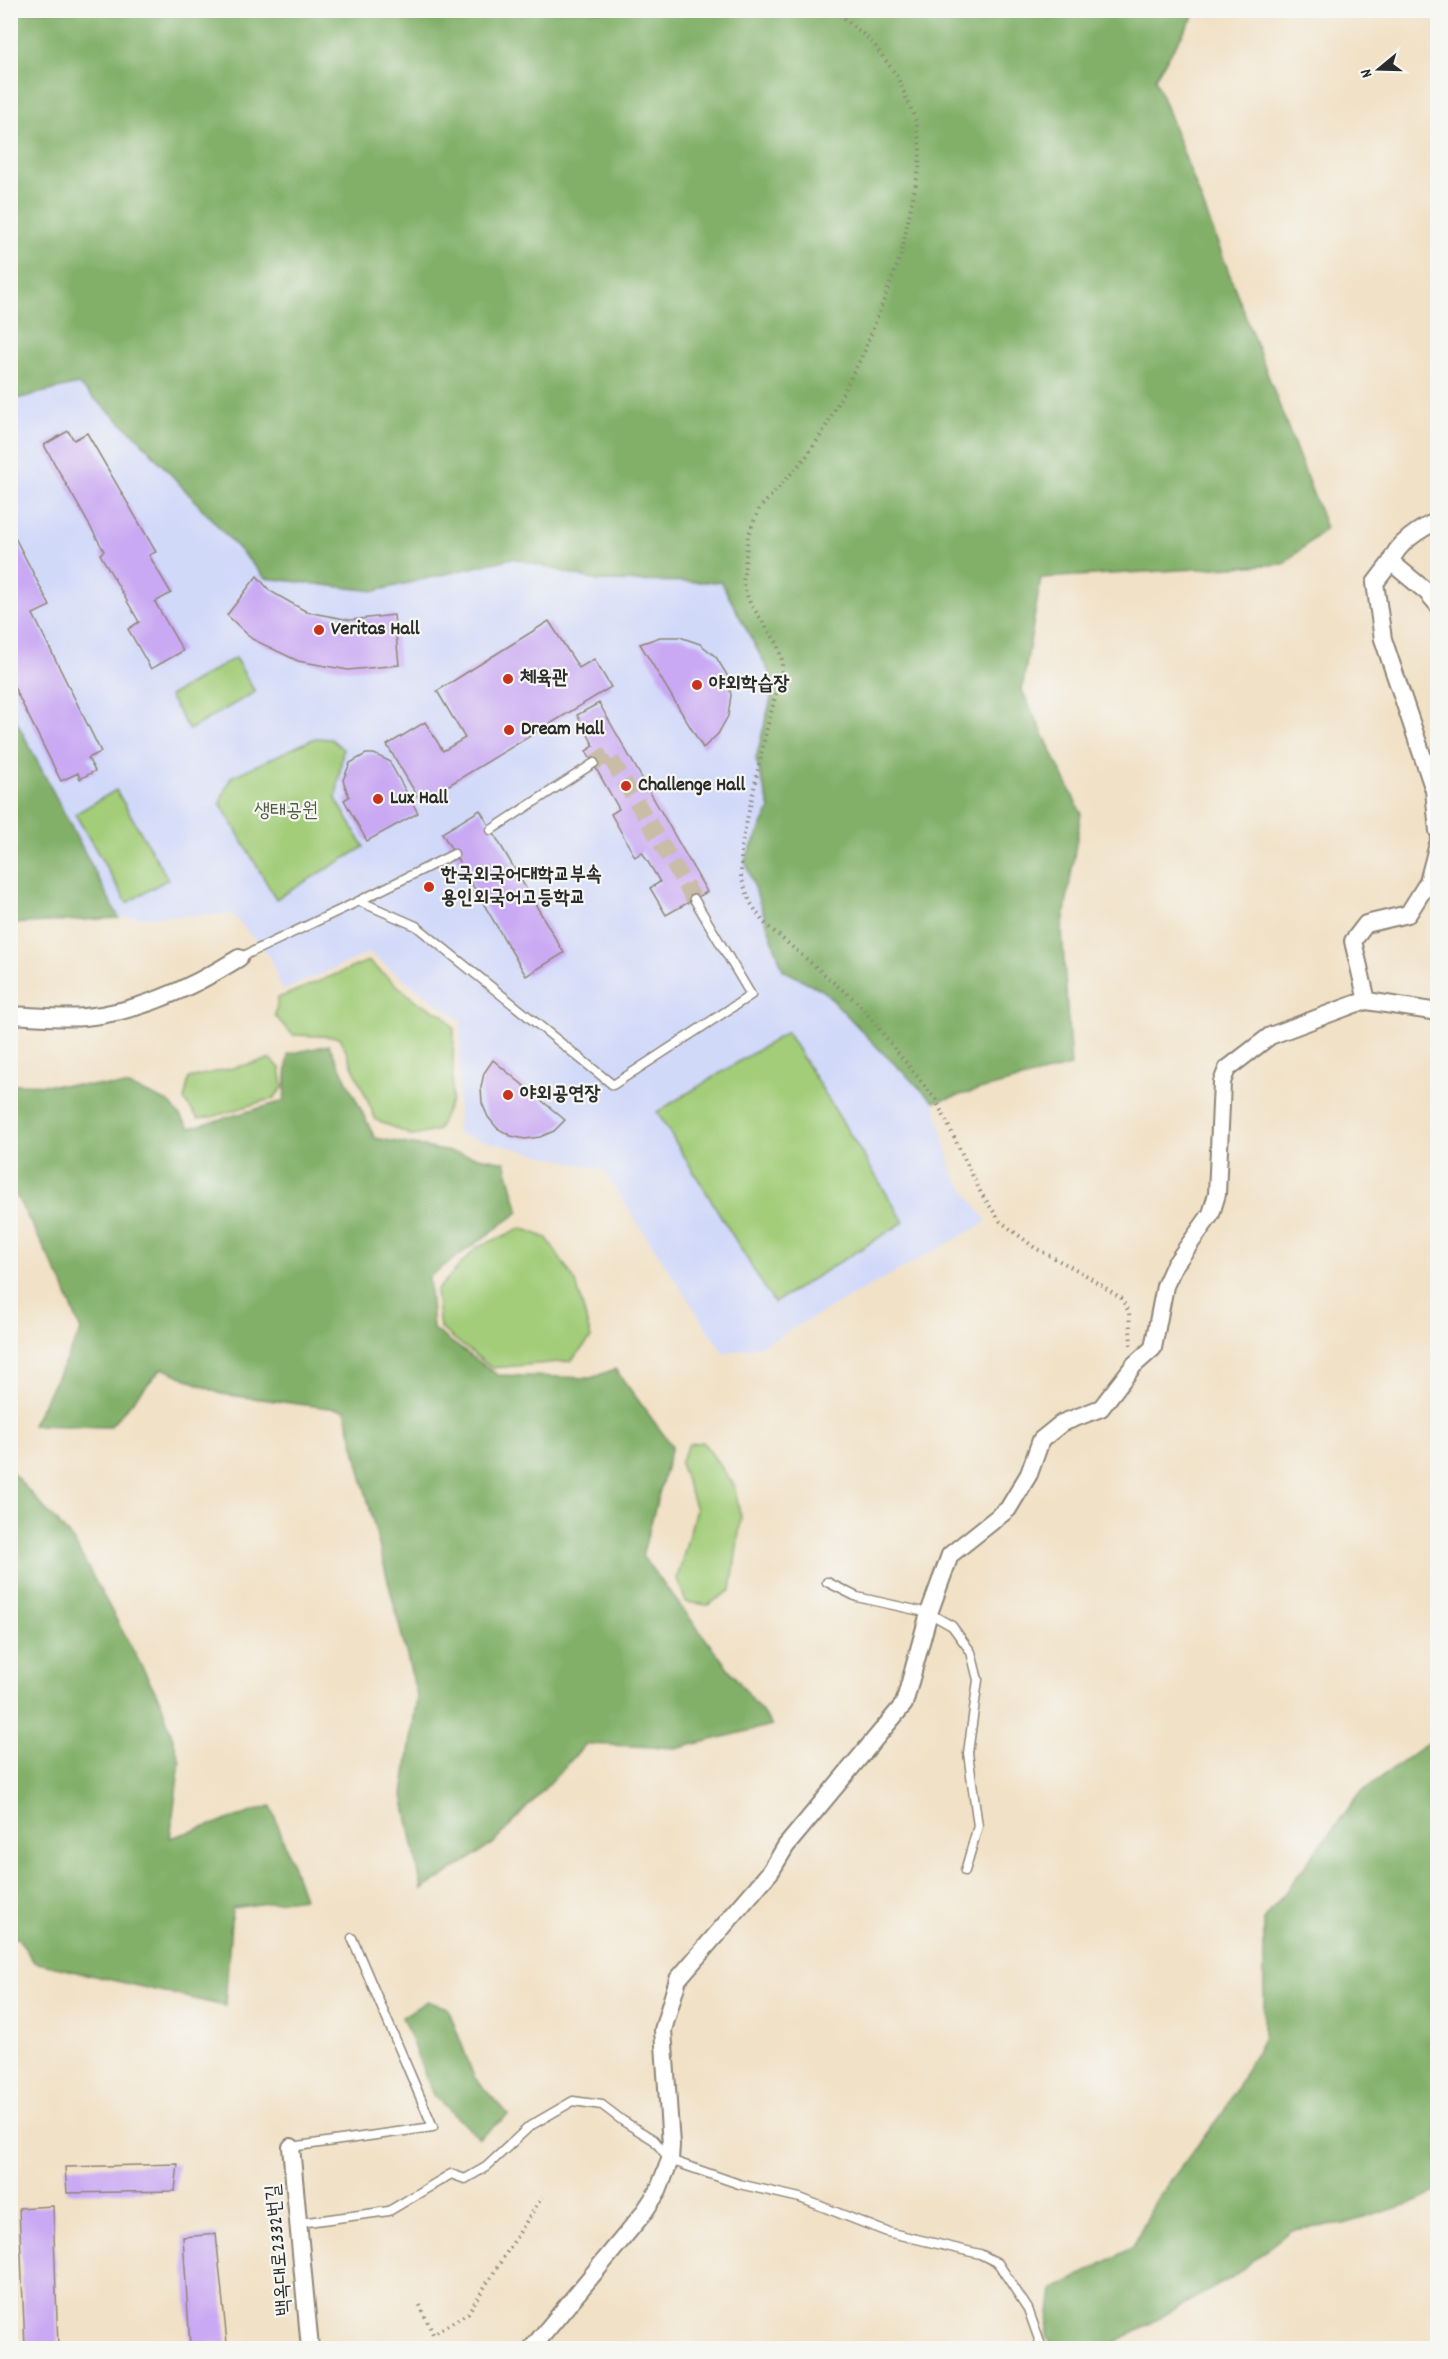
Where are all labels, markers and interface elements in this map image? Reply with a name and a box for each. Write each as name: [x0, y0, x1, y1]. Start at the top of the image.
north arrow: [1349, 39, 1409, 99]
text: N: [1355, 65, 1379, 81]
place label: Veritas Hall: [331, 616, 420, 644]
marker: Veritas Hall: [312, 623, 326, 637]
place label: 체육관: [520, 665, 568, 693]
place label: 야외학습장: [709, 671, 789, 699]
marker: 체육관: [501, 672, 515, 686]
marker: 야외학습장: [690, 678, 704, 692]
place label: Dream Hall: [521, 716, 605, 744]
marker: Dream Hall: [502, 723, 516, 737]
place label: Challenge Hall: [638, 772, 745, 800]
marker: Challenge Hall: [619, 779, 633, 793]
place label: Lux Hall: [390, 785, 448, 813]
marker: Lux Hall: [371, 792, 385, 806]
park label: 생태공원: [254, 798, 318, 826]
place label: 한국외국어대학교부속 용인외국어고등학교: [440, 862, 602, 913]
marker: 한국외국어대학교부속 용인외국어고등학교: [422, 880, 436, 894]
place label: 야외공연장: [520, 1081, 600, 1109]
marker: 야외공연장: [501, 1088, 515, 1102]
street label: 백옥대로2332번길: [260, 2183, 300, 2317]

